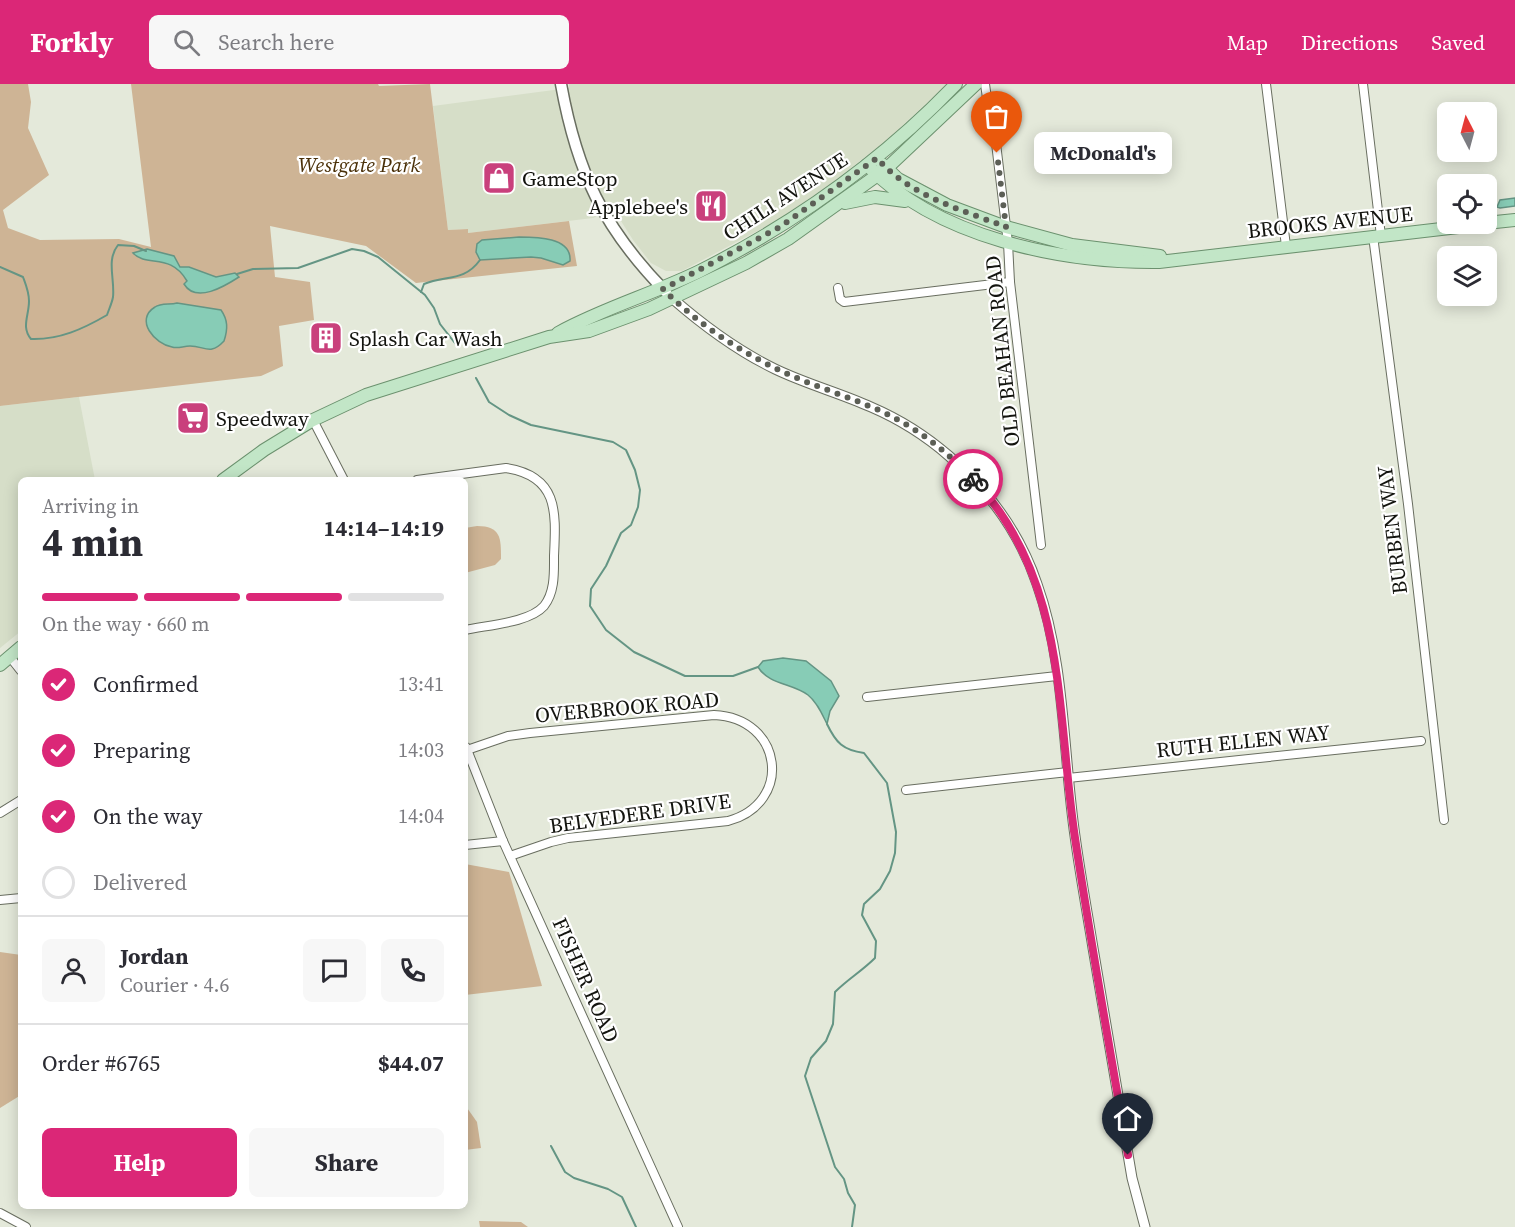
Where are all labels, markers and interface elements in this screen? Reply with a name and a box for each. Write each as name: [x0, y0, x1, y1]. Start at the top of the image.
search box: [149, 15, 569, 69]
text: Forkly: [30, 23, 113, 61]
icon: search: [170, 26, 203, 59]
text: Search here: [218, 27, 334, 57]
text: Map: [1227, 28, 1268, 57]
text: Directions: [1301, 28, 1398, 57]
text: Saved: [1431, 28, 1485, 57]
pin: [971, 91, 1022, 153]
icon: bag: [980, 100, 1013, 133]
north arrow: [1437, 102, 1497, 162]
map controls: [1437, 102, 1497, 306]
callout: McDonald's: [1033, 132, 1171, 174]
text: McDonald's: [1050, 139, 1156, 167]
street label: CHILI AVENUE: [717, 145, 853, 247]
park label: Westgate Park: [298, 150, 420, 179]
shop icon: GameStop: [481, 160, 517, 196]
place label: GameStop: [522, 164, 617, 193]
button: locate: [1437, 174, 1497, 234]
restaurant icon: Applebee's: [693, 188, 729, 224]
place label: Applebee's: [588, 192, 688, 221]
street label: BROOKS AVENUE: [1246, 199, 1414, 245]
button: layers: [1437, 246, 1497, 306]
street label: OLD BEAHAN ROAD: [978, 254, 1026, 448]
building icon: Splash Car Wash: [308, 320, 344, 356]
place label: Splash Car Wash: [349, 324, 503, 353]
supermarket icon: Speedway: [175, 400, 211, 436]
place label: Speedway: [216, 404, 309, 433]
courier: [943, 449, 1003, 509]
icon: bike: [957, 463, 990, 496]
street label: BURBEN WAY: [1370, 463, 1414, 596]
text: Arriving in: [42, 492, 139, 520]
text: 14:14–14:19: [324, 513, 444, 543]
text: 4 min: [42, 516, 143, 569]
text: On the way · 660 m: [42, 610, 209, 638]
icon: check: [42, 668, 75, 701]
text: Confirmed: [93, 669, 198, 699]
text: 13:41: [398, 670, 444, 698]
street label: OVERBROOK ROAD: [534, 685, 720, 729]
street label: RUTH ELLEN WAY: [1155, 717, 1332, 765]
icon: check: [42, 734, 75, 767]
text: Preparing: [93, 735, 190, 765]
text: 14:03: [398, 736, 444, 764]
street label: BELVEDERE DRIVE: [547, 786, 733, 840]
icon: check: [42, 800, 75, 833]
text: On the way: [93, 801, 202, 831]
text: 14:04: [398, 802, 444, 830]
text: Delivered: [93, 867, 187, 897]
street label: FISHER ROAD: [546, 913, 626, 1047]
button: person: [42, 939, 105, 1002]
button: chat: [303, 939, 366, 1002]
button: phone: [381, 939, 444, 1002]
text: Jordan: [120, 941, 188, 971]
text: Courier · 4.6: [120, 971, 229, 999]
text: Order #6765: [42, 1048, 160, 1078]
text: $44.07: [378, 1048, 444, 1078]
pin: [1102, 1093, 1153, 1155]
icon: home: [1111, 1102, 1144, 1135]
button: Help: [42, 1128, 237, 1197]
button: Share: [249, 1128, 444, 1197]

